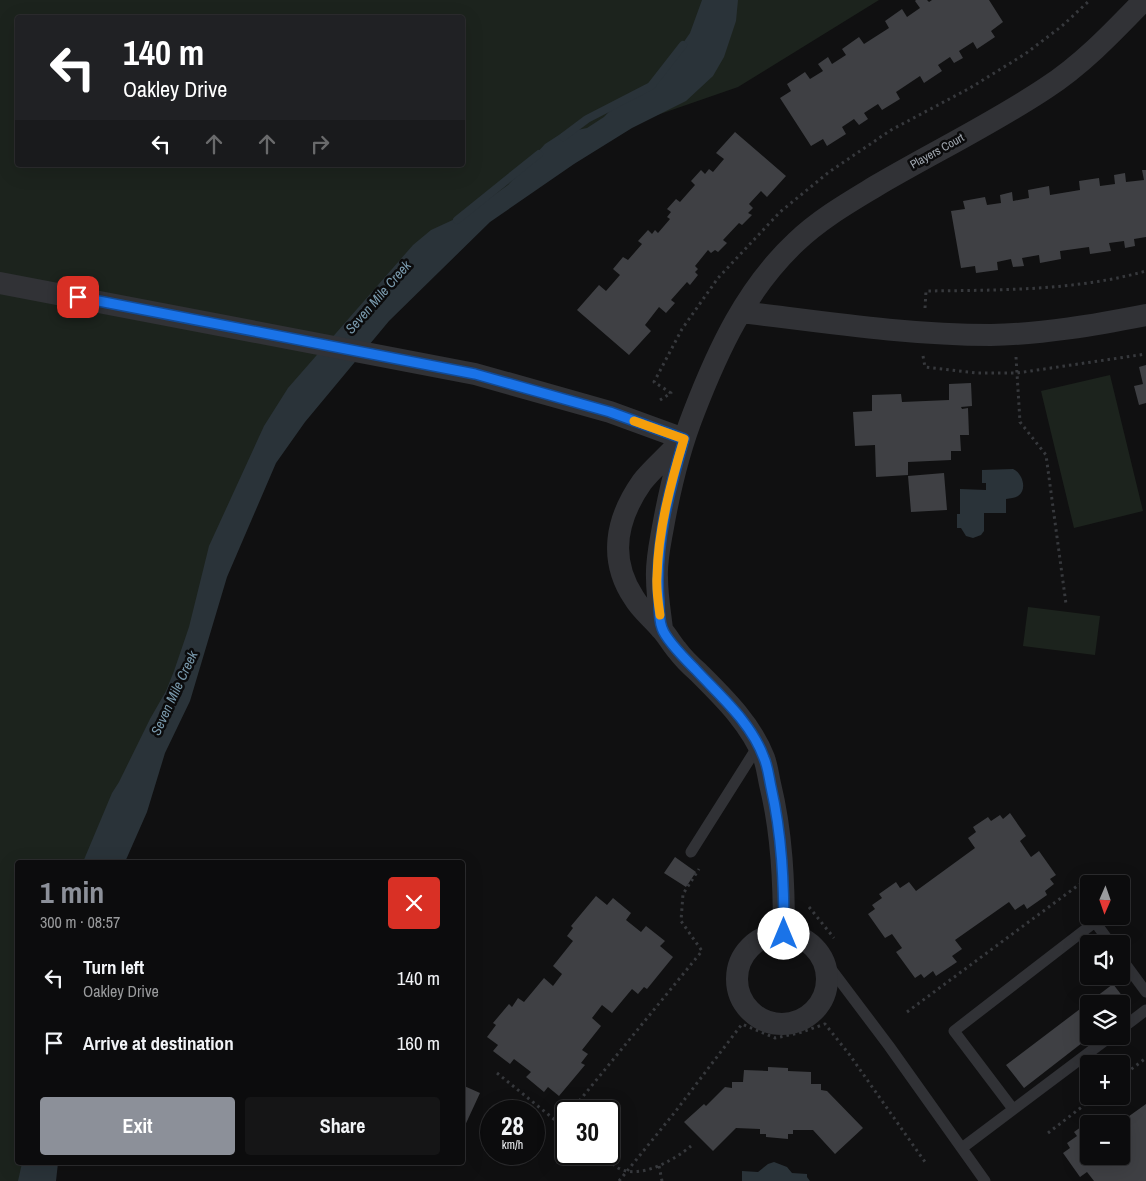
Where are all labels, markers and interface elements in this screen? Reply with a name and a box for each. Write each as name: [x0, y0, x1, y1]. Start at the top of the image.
text: 140 m: [123, 29, 204, 76]
icon: left: [40, 35, 105, 100]
text: Oakley Drive: [123, 74, 227, 104]
street label: Players Court: [907, 129, 967, 172]
icon: left: [147, 130, 175, 158]
icon: ahead: [200, 130, 228, 158]
icon: ahead: [253, 130, 281, 158]
icon: right: [306, 130, 334, 158]
water label: Seven Mile Creek: [341, 256, 416, 337]
pin: [57, 276, 99, 318]
icon: arrive: [64, 283, 92, 311]
water label: Seven Mile Creek: [147, 647, 202, 738]
text: 1 min: [40, 872, 104, 912]
north arrow: [1080, 875, 1130, 925]
map controls: [1080, 875, 1130, 1165]
button: close: [388, 877, 440, 929]
position arrow: [757, 907, 809, 959]
text: 300 m · 08:57: [40, 911, 120, 933]
button: sound: [1080, 935, 1130, 985]
text: Turn left: [83, 954, 144, 980]
icon: left: [40, 964, 68, 992]
text: 140 m: [397, 965, 440, 991]
text: Oakley Drive: [83, 980, 159, 1002]
button: layers: [1080, 995, 1130, 1045]
icon: arrive: [40, 1029, 68, 1057]
text: Arrive at destination: [83, 1030, 234, 1056]
text: 160 m: [397, 1030, 440, 1056]
button: +: [1080, 1055, 1130, 1105]
button: Exit: [40, 1097, 235, 1155]
button: Share: [245, 1097, 440, 1155]
speed limit sign: 30: [555, 1100, 620, 1165]
text: 28: [501, 1109, 524, 1143]
button: −: [1080, 1115, 1130, 1165]
text: km/h: [502, 1137, 523, 1153]

